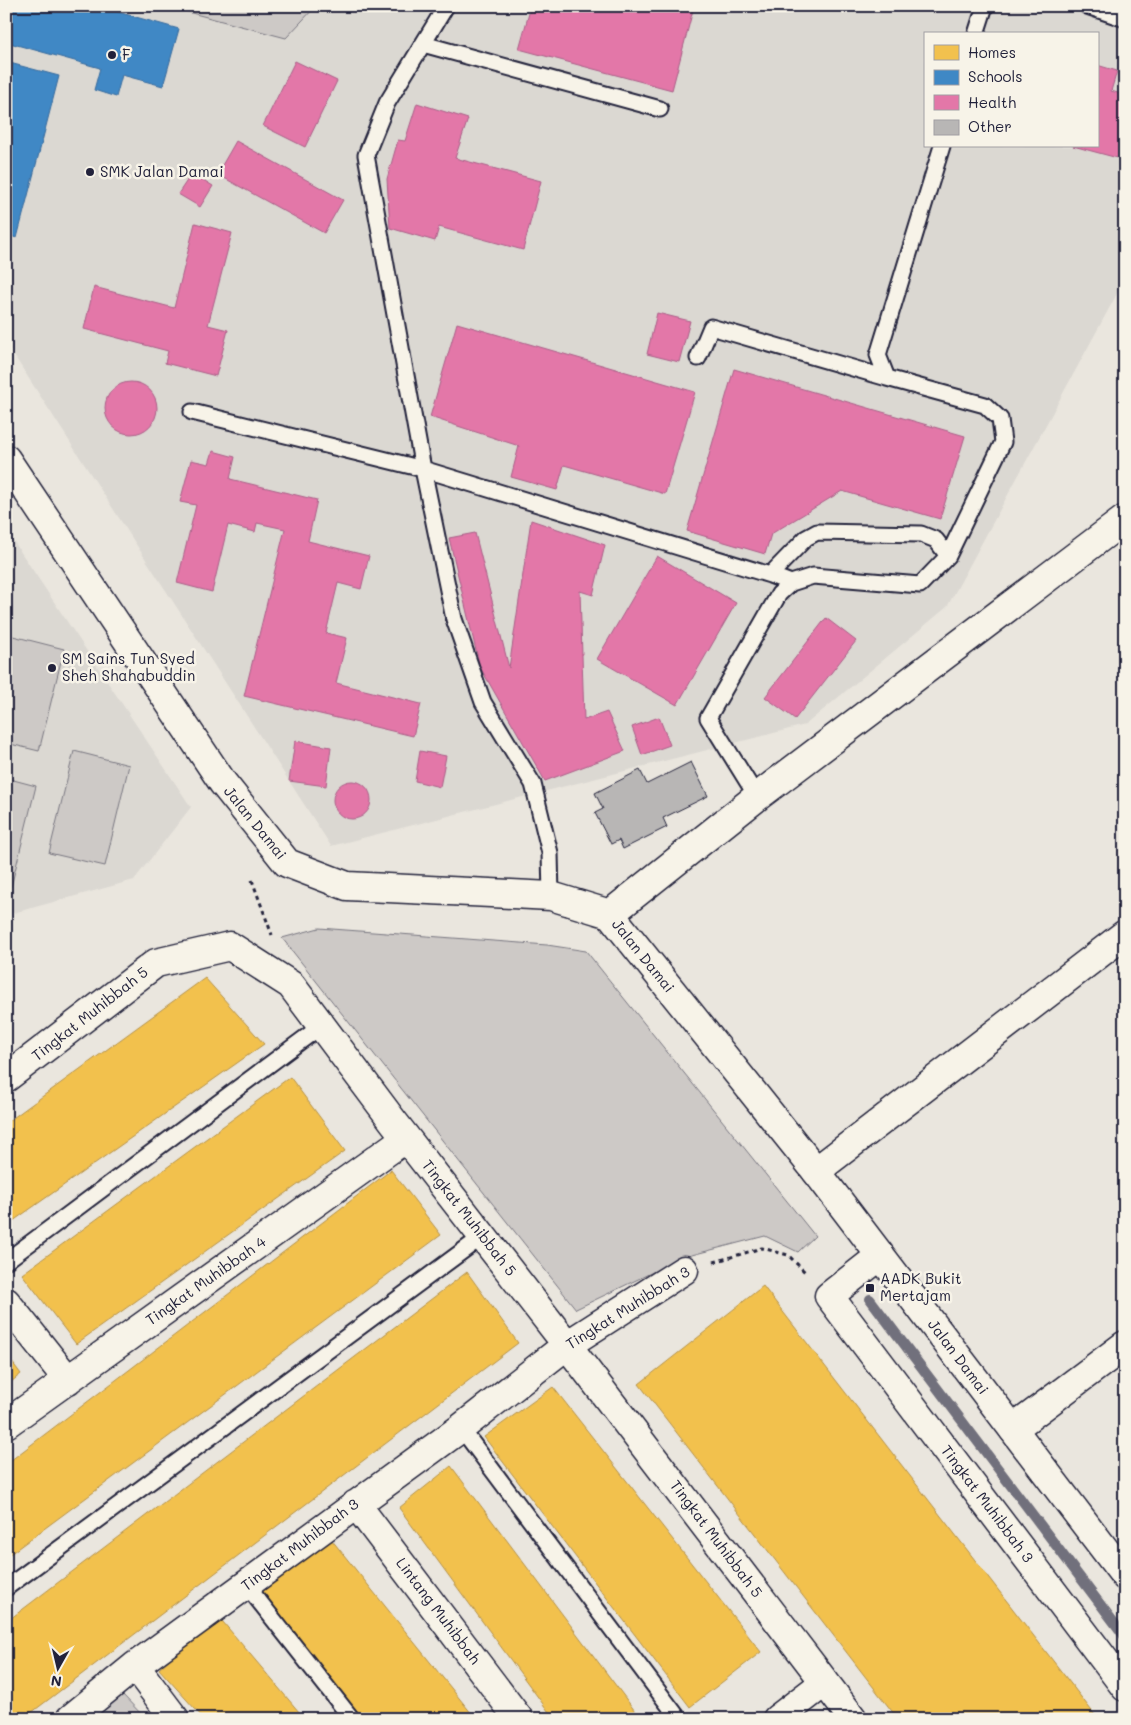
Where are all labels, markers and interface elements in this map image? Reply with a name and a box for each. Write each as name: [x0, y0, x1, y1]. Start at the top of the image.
legend: [924, 32, 1098, 148]
text: Homes: [968, 42, 1016, 62]
place label: F: [122, 44, 130, 64]
marker: F: [106, 49, 118, 61]
text: Schools: [968, 66, 1023, 86]
text: Health: [968, 92, 1016, 112]
text: Other: [968, 116, 1012, 136]
place label: SMK Jalan Damai: [100, 161, 224, 181]
marker: SMK Jalan Damai: [84, 166, 96, 178]
place label: SM Sains Tun Syed Sheh Shahabuddin: [62, 648, 195, 685]
marker: SM Sains Tun Syed Sheh Shahabuddin: [46, 662, 58, 674]
street label: Jalan Damai: [220, 781, 292, 863]
street label: Jalan Damai: [608, 914, 680, 996]
street label: Tingkat Muhibbah 5: [27, 962, 152, 1065]
street label: Tingkat Muhibbah 5: [418, 1155, 521, 1280]
street label: Tingkat Muhibbah 4: [141, 1231, 270, 1329]
street label: Tingkat Muhibbah 3: [562, 1261, 693, 1353]
place label: AADK Bukit Mertajam: [880, 1268, 962, 1305]
marker: AADK Bukit Mertajam: [864, 1282, 876, 1294]
street label: Jalan Damai: [924, 1315, 994, 1398]
street label: Tingkat Muhibbah 3: [937, 1441, 1039, 1566]
street label: Tingkat Muhibbah 5: [666, 1476, 768, 1601]
street label: Tingkat Muhibbah 3: [237, 1493, 362, 1595]
street label: Lintang Muhibbah: [392, 1553, 486, 1668]
north arrow: [32, 1642, 82, 1692]
text: N: [50, 1671, 63, 1692]

